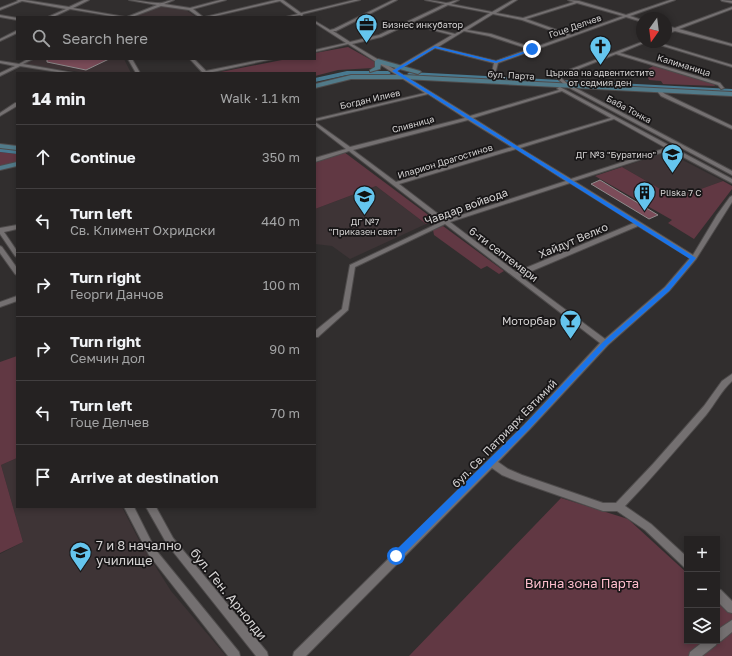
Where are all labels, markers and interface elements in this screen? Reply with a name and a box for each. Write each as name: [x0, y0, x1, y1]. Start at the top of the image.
office icon: Бизнес инкубатор: [354, 11, 380, 44]
street label: Гоце Делчев: [547, 12, 603, 40]
north arrow: [636, 12, 672, 48]
search box: [16, 16, 316, 60]
place label: Бизнес инкубатор: [382, 19, 463, 30]
icon: search: [30, 27, 52, 49]
text: Search here: [62, 29, 148, 47]
church icon: Църква на адвентистите от седмия ден: [587, 34, 613, 67]
route end: [523, 40, 541, 58]
street label: Калиманица: [656, 52, 712, 78]
place label: Църква на адвентистите от седмия ден: [546, 67, 654, 88]
street label: бул. Парта: [487, 68, 535, 82]
street label: Богдан Илиев: [339, 87, 401, 111]
text: 14 min: [32, 88, 85, 109]
text: Walk · 1.1 km: [220, 90, 300, 106]
street label: Баба Тонка: [605, 93, 653, 125]
street label: Сливница: [391, 113, 435, 135]
street label: Иларион Драгостинов: [396, 141, 494, 181]
school or university icon: ДГ №3 "Буратино": [659, 141, 685, 174]
icon: ahead: [32, 146, 54, 168]
text: Continue: [70, 148, 136, 166]
text: 350 m: [262, 149, 300, 165]
place label: ДГ №3 "Буратино": [576, 149, 656, 160]
building icon: Pliska 7 C: [632, 179, 658, 212]
school or university icon: ДГ №7 "Приказен свят": [352, 183, 378, 216]
street label: Чавдар войвода: [423, 185, 509, 227]
place label: Pliska 7 C: [660, 187, 701, 198]
text: Turn left: [70, 204, 132, 222]
icon: left: [32, 210, 54, 232]
text: 440 m: [261, 213, 300, 229]
place label: ДГ №7 "Приказен свят": [329, 216, 401, 237]
street label: Хайдут Велко: [536, 219, 610, 260]
text: Св. Климент Охридски: [70, 222, 215, 238]
street label: 6-ти септември: [467, 224, 541, 284]
text: Turn right: [70, 268, 141, 286]
icon: right: [32, 274, 54, 296]
text: 100 m: [263, 277, 300, 293]
text: Георги Данчов: [70, 286, 163, 302]
bar icon: Моторбар: [558, 307, 584, 340]
place label: Моторбар: [502, 314, 556, 327]
text: Turn right: [70, 332, 141, 350]
icon: right: [32, 338, 54, 360]
text: 90 m: [269, 341, 300, 357]
text: Семчин дол: [70, 350, 145, 366]
street label: бул. Св. Патриарх Евтимий: [449, 376, 559, 490]
text: Turn left: [70, 396, 132, 414]
icon: left: [32, 402, 54, 424]
text: 70 m: [270, 405, 300, 421]
text: Гоце Делчев: [70, 414, 149, 430]
icon: arrive: [32, 466, 54, 488]
text: Arrive at destination: [70, 468, 219, 486]
map controls: [684, 536, 720, 644]
button: +: [684, 536, 720, 572]
place label: 7 и 8 начално училище: [96, 537, 182, 568]
school or university icon: 7 и 8 начално училище: [67, 539, 93, 572]
street label: бул. Ген. Арнолди: [187, 545, 271, 643]
route start: [387, 547, 405, 565]
button: −: [684, 572, 720, 608]
park label: Вилна зона Парта: [525, 575, 639, 591]
button: layers: [684, 608, 720, 644]

